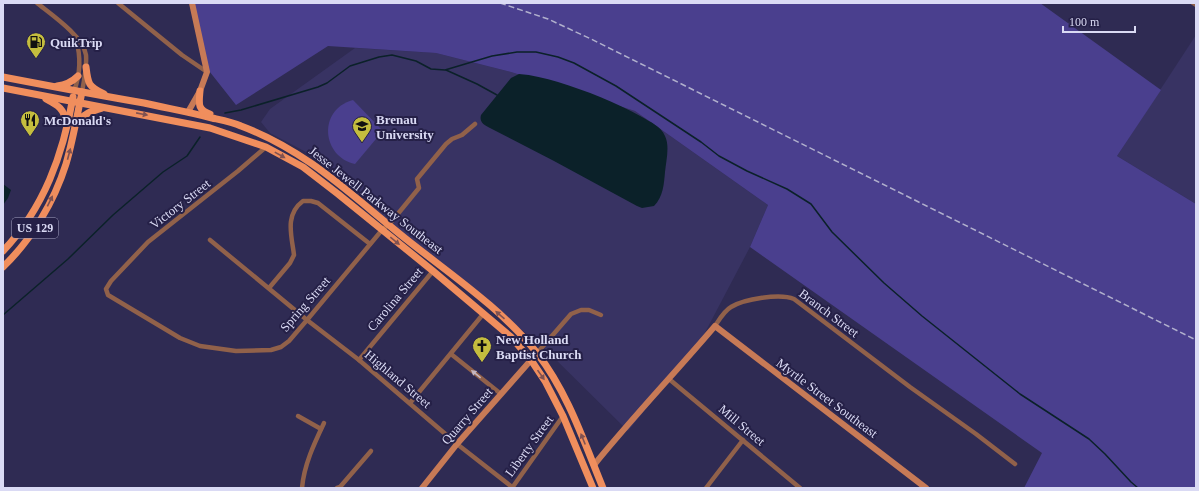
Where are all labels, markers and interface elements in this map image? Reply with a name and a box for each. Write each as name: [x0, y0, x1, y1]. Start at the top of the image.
scale bar: [1063, 8, 1135, 34]
text: 100 m: [1069, 15, 1100, 29]
fuel station icon: QuikTrip: [25, 31, 47, 59]
place label: QuikTrip: [50, 35, 103, 50]
restaurant icon: McDonald's: [19, 109, 41, 137]
one-way arrow: [136, 112, 148, 118]
place label: Brenau University: [376, 112, 434, 142]
place label: McDonald's: [44, 113, 111, 128]
school or university icon: Brenau University: [351, 115, 373, 143]
street label: Jesse Jewell Parkway Southeast: [306, 143, 446, 257]
one-way arrow: [66, 147, 72, 159]
one-way arrow: [274, 151, 286, 158]
street label: Victory Street: [147, 176, 213, 232]
one-way arrow: [47, 196, 53, 207]
road number: US 129: [12, 218, 58, 238]
one-way arrow: [389, 236, 400, 245]
street label: Carolina Street: [364, 264, 426, 334]
street label: Spring Street: [277, 273, 333, 335]
street label: Branch Street: [796, 286, 862, 341]
one-way arrow: [495, 310, 505, 320]
place label: New Holland Baptist Church: [496, 332, 582, 362]
church icon: New Holland Baptist Church: [471, 335, 493, 363]
street label: Highland Street: [362, 347, 435, 411]
street label: Myrtle Street Southeast: [773, 355, 881, 441]
one-way arrow: [470, 369, 481, 378]
one-way arrow: [537, 370, 545, 381]
street label: Quarry Street: [438, 384, 496, 447]
street label: Mill Street: [716, 401, 769, 449]
street label: Liberty Street: [502, 412, 556, 479]
one-way arrow: [579, 433, 585, 445]

